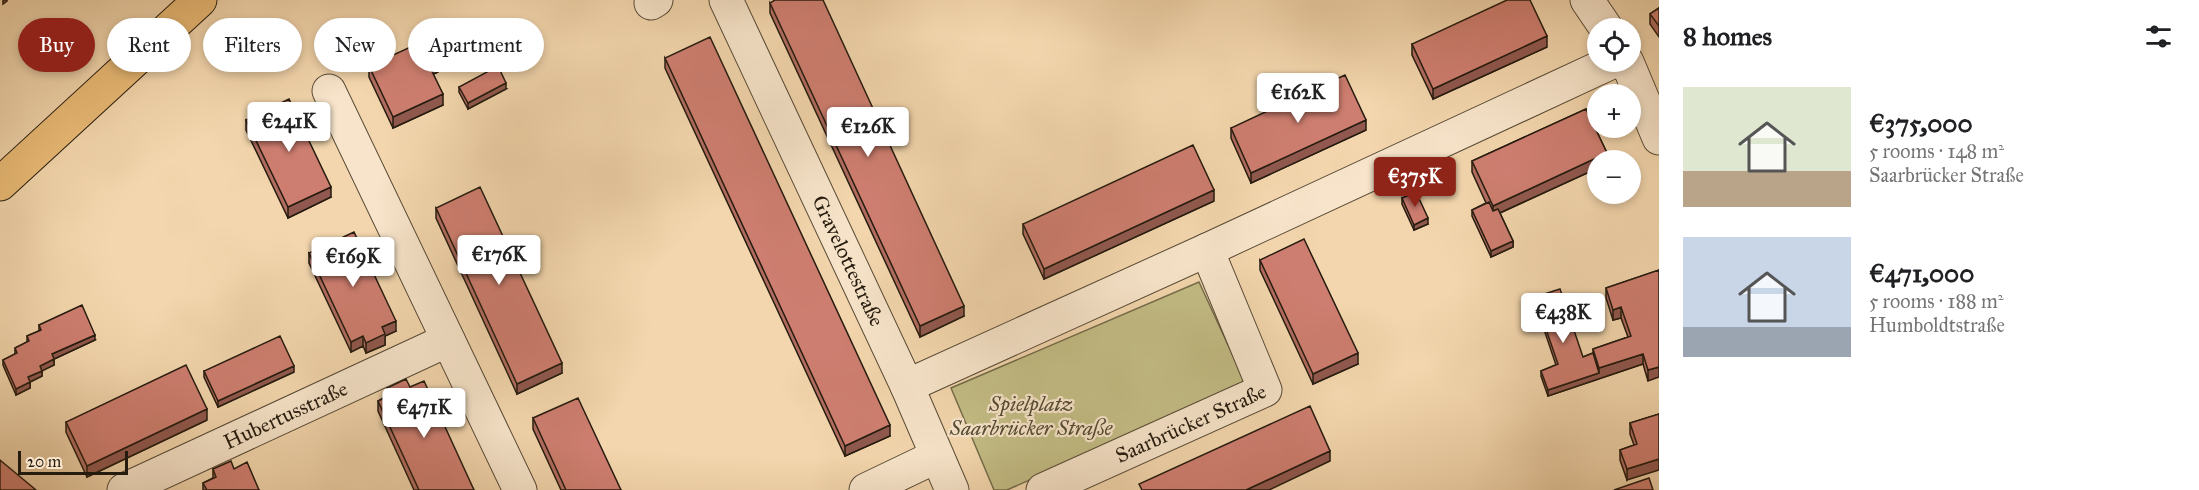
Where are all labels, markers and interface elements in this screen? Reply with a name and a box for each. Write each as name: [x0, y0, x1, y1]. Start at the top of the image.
chip: Buy: [18, 18, 95, 72]
chip: Rent: [107, 18, 191, 72]
chip: Filters: [203, 18, 302, 72]
chip: New: [314, 18, 396, 72]
chip: Apartment: [408, 18, 544, 72]
map controls: [1587, 18, 1641, 204]
button: locate: [1587, 18, 1641, 72]
text: 8 homes: [1683, 20, 1772, 52]
icon: filters: [2142, 20, 2175, 53]
pin: €162K: [1256, 73, 1340, 124]
text: €162K: [1271, 80, 1325, 104]
button: +: [1587, 84, 1641, 138]
pin: €241K: [247, 102, 331, 153]
pin: €126K: [826, 107, 910, 158]
text: €375,000: [1869, 107, 1973, 139]
text: €241K: [261, 109, 317, 133]
icon: home: [1731, 111, 1803, 183]
text: €126K: [841, 114, 895, 138]
text: 5 rooms · 148 m²: [1869, 139, 2004, 163]
button: −: [1587, 150, 1641, 204]
pin: €375K: [1373, 157, 1457, 208]
text: Saarbrücker Straße: [1869, 163, 2024, 187]
text: €375K: [1388, 164, 1442, 188]
street label: Gravelottestraße: [806, 191, 890, 331]
pin: €176K: [457, 235, 541, 286]
pin: €169K: [311, 237, 395, 288]
text: €176K: [471, 242, 527, 266]
text: €169K: [325, 244, 381, 268]
text: €471,000: [1869, 257, 1974, 289]
icon: home: [1731, 261, 1803, 333]
text: 5 rooms · 188 m²: [1869, 289, 2004, 313]
pin: €438K: [1521, 293, 1605, 344]
text: €438K: [1535, 300, 1591, 324]
text: Humboldtstraße: [1869, 313, 2005, 337]
street label: Hubertusstraße: [219, 375, 352, 455]
street label: Saarbrücker Straße: [1111, 378, 1270, 469]
pin: €471K: [382, 388, 466, 439]
park label: Spielplatz Saarbrücker Straße: [949, 391, 1114, 441]
text: €471K: [396, 395, 452, 419]
scale bar: [18, 448, 128, 476]
text: 20 m: [27, 452, 61, 471]

